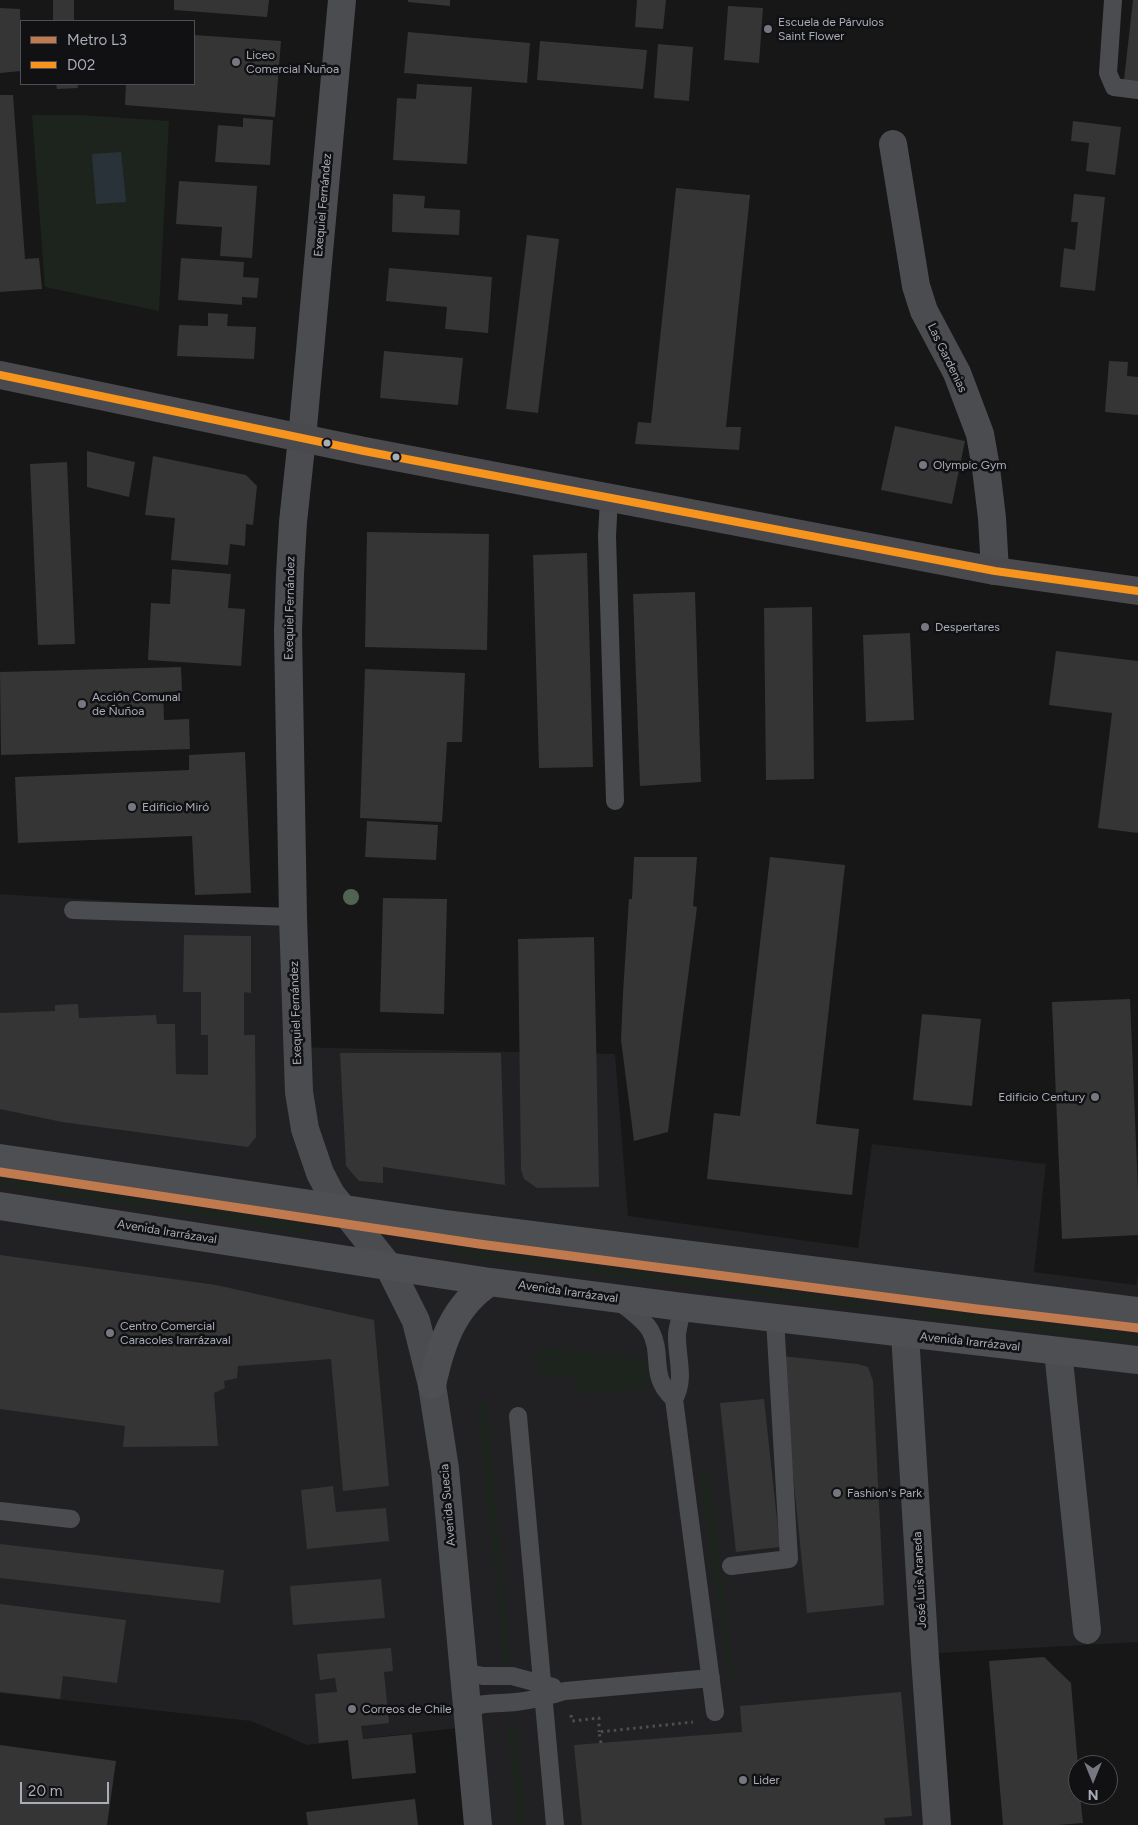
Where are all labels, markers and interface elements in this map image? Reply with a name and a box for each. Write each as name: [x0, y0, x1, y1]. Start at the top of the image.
place label: Escuela de Párvulos Saint Flower: [778, 15, 884, 43]
legend: [20, 20, 195, 85]
marker: Escuela de Párvulos Saint Flower: [762, 23, 774, 35]
text: Metro L3: [67, 31, 127, 49]
place label: Liceo Comercial Ñuñoa: [246, 48, 339, 76]
text: D02: [67, 56, 95, 74]
marker: Liceo Comercial Ñuñoa: [230, 56, 242, 68]
street label: Exequiel Fernández: [311, 153, 335, 257]
street label: Las Gardenias: [924, 321, 970, 395]
unlabelled marker: [322, 438, 332, 448]
unlabelled marker: [391, 452, 401, 462]
place label: Olympic Gym: [933, 458, 1006, 472]
marker: Olympic Gym: [917, 459, 929, 471]
street label: Exequiel Fernández: [282, 556, 298, 660]
place label: Despertares: [935, 620, 1000, 634]
marker: Despertares: [919, 621, 931, 633]
place label: Acción Comunal de Ñuñoa: [92, 690, 180, 718]
marker: Acción Comunal de Ñuñoa: [76, 698, 88, 710]
place label: Edificio Miró: [142, 800, 209, 814]
marker: Edificio Miró: [126, 801, 138, 813]
street label: Exequiel Fernández: [287, 961, 305, 1065]
place label: Edificio Century: [998, 1090, 1085, 1104]
marker: Edificio Century: [1089, 1091, 1101, 1103]
street label: Avenida Irarrázaval: [116, 1217, 218, 1247]
street label: Avenida Irarrázaval: [517, 1278, 619, 1306]
place label: Centro Comercial Caracoles Irarrázaval: [120, 1319, 231, 1347]
marker: Centro Comercial Caracoles Irarrázaval: [104, 1327, 116, 1339]
street label: Avenida Irarrázaval: [919, 1330, 1021, 1354]
street label: Avenida Suecia: [437, 1463, 459, 1547]
place label: Fashion's Park: [847, 1486, 922, 1500]
marker: Fashion's Park: [831, 1487, 843, 1499]
street label: José Luis Araneda: [910, 1531, 930, 1629]
place label: Correos de Chile: [362, 1702, 452, 1716]
marker: Correos de Chile: [346, 1703, 358, 1715]
north arrow: [1068, 1755, 1118, 1805]
scale bar: [22, 1772, 111, 1804]
place label: Lider: [753, 1773, 780, 1787]
marker: Lider: [737, 1774, 749, 1786]
text: 20 m: [28, 1782, 62, 1800]
text: N: [1088, 1786, 1098, 1803]

